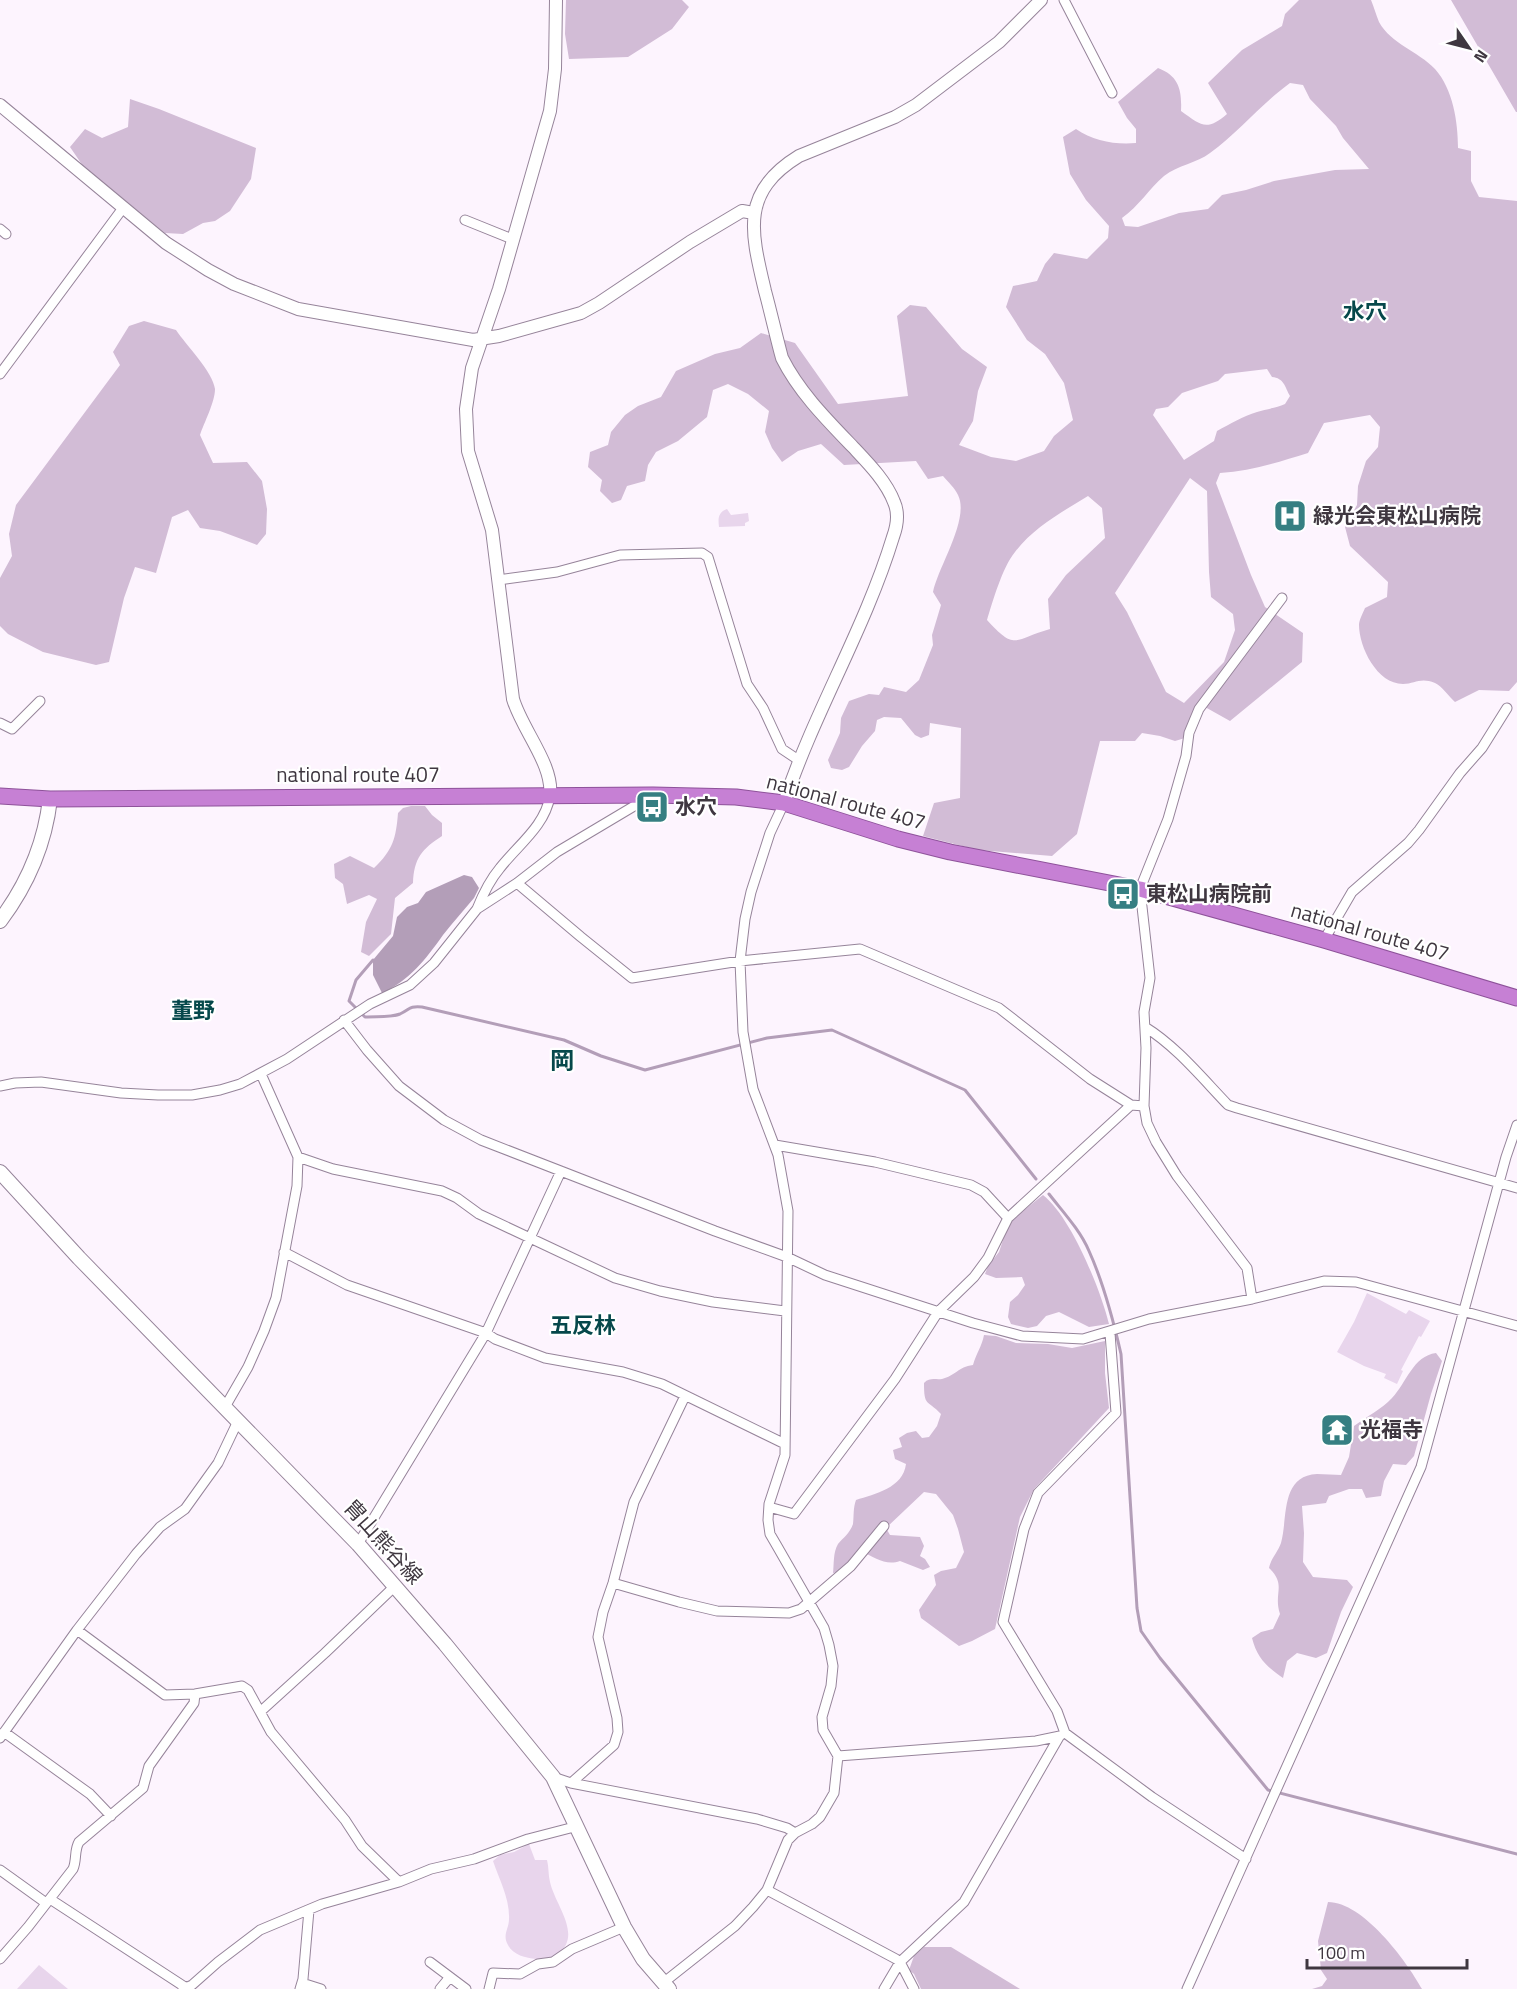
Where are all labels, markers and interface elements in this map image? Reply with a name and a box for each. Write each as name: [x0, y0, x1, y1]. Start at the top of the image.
north arrow: [1439, 18, 1499, 78]
text: N: [1468, 45, 1494, 68]
district label: 水穴: [1343, 294, 1387, 328]
hospital icon: 緑光会東松山病院: [1272, 498, 1308, 534]
place label: 緑光会東松山病院: [1313, 499, 1481, 531]
street label: national route 407: [276, 758, 440, 790]
street label: national route 407: [763, 764, 929, 838]
bus stop icon: 水穴: [634, 789, 670, 825]
place label: 水穴: [675, 790, 717, 822]
bus stop icon: 東松山病院前: [1105, 876, 1141, 912]
place label: 東松山病院前: [1146, 877, 1272, 909]
street label: national route 407: [1287, 893, 1453, 969]
district label: 董野: [171, 993, 215, 1027]
district label: 岡: [550, 1042, 574, 1078]
district label: 五反林: [550, 1308, 616, 1342]
temple icon: 光福寺: [1319, 1412, 1355, 1448]
place label: 光福寺: [1360, 1413, 1423, 1445]
street label: 胄山熊谷線: [337, 1492, 431, 1591]
scale bar: [1307, 1932, 1468, 1970]
text: 100 m: [1316, 1939, 1365, 1966]

